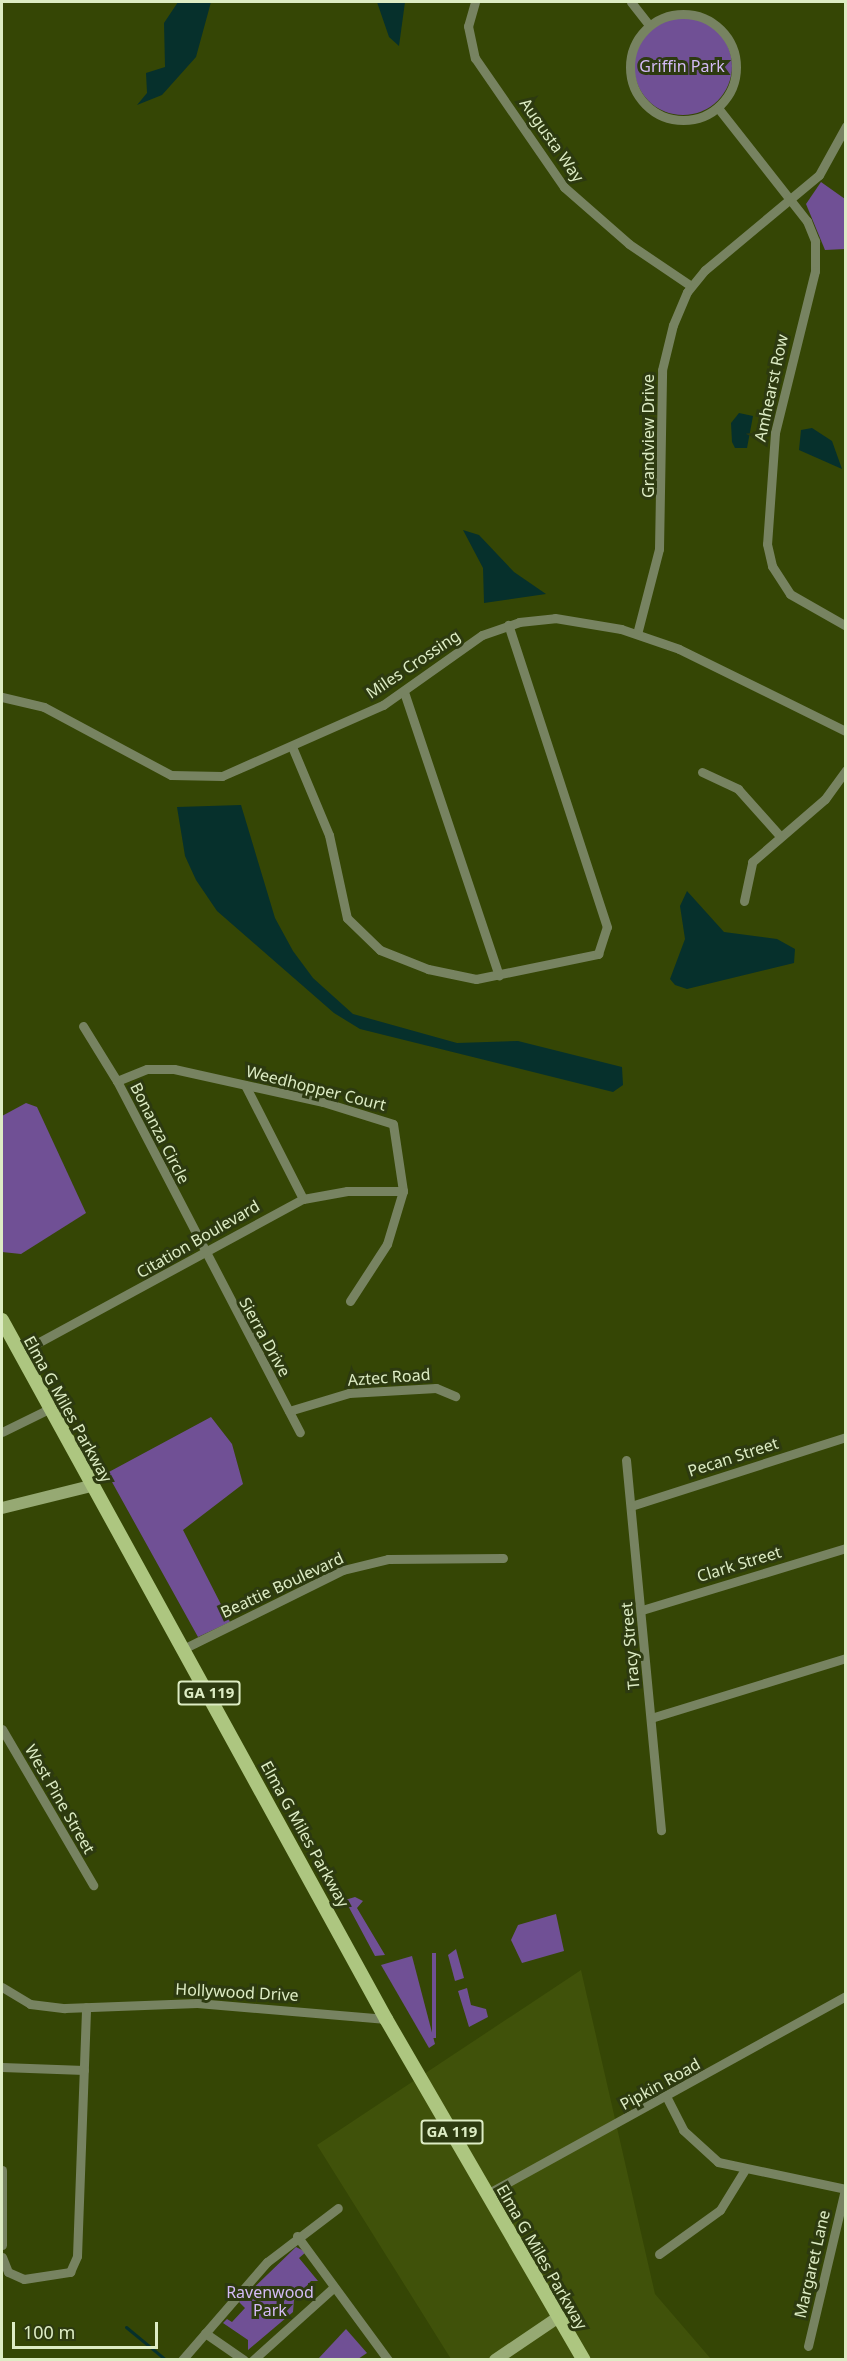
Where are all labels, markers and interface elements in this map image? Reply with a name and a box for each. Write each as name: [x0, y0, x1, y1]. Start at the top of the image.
park label: Griffin Park: [639, 56, 725, 76]
street label: Augusta Way: [516, 94, 588, 186]
street label: Amhearst Row: [750, 333, 792, 443]
street label: Grandview Drive: [638, 374, 658, 498]
street label: Miles Crossing: [362, 626, 464, 702]
street label: Weedhopper Court: [244, 1061, 388, 1115]
street label: Bonanza Circle: [126, 1079, 194, 1187]
street label: Citation Boulevard: [133, 1196, 263, 1282]
street label: Sierra Drive: [235, 1294, 295, 1380]
street label: Elma G Miles Parkway: [20, 1333, 116, 1485]
street label: Aztec Road: [347, 1365, 431, 1389]
street label: Pecan Street: [685, 1433, 781, 1481]
street label: Clark Street: [694, 1542, 784, 1586]
street label: Beattie Boulevard: [218, 1548, 346, 1622]
street label: Tracy Street: [617, 1601, 643, 1691]
road number: GA 119: [178, 1681, 240, 1705]
street label: West Pine Street: [21, 1741, 99, 1857]
street label: Elma G Miles Parkway: [257, 1758, 353, 1910]
street label: Hollywood Drive: [175, 1979, 299, 2005]
street label: Pipkin Road: [617, 2054, 703, 2114]
road number: GA 119: [420, 2120, 484, 2144]
street label: Elma G Miles Parkway: [493, 2181, 591, 2333]
street label: Margaret Lane: [790, 2208, 834, 2320]
park label: Ravenwood Park: [226, 2282, 314, 2320]
scale bar: [15, 2310, 160, 2348]
text: 100 m: [23, 2320, 75, 2344]

